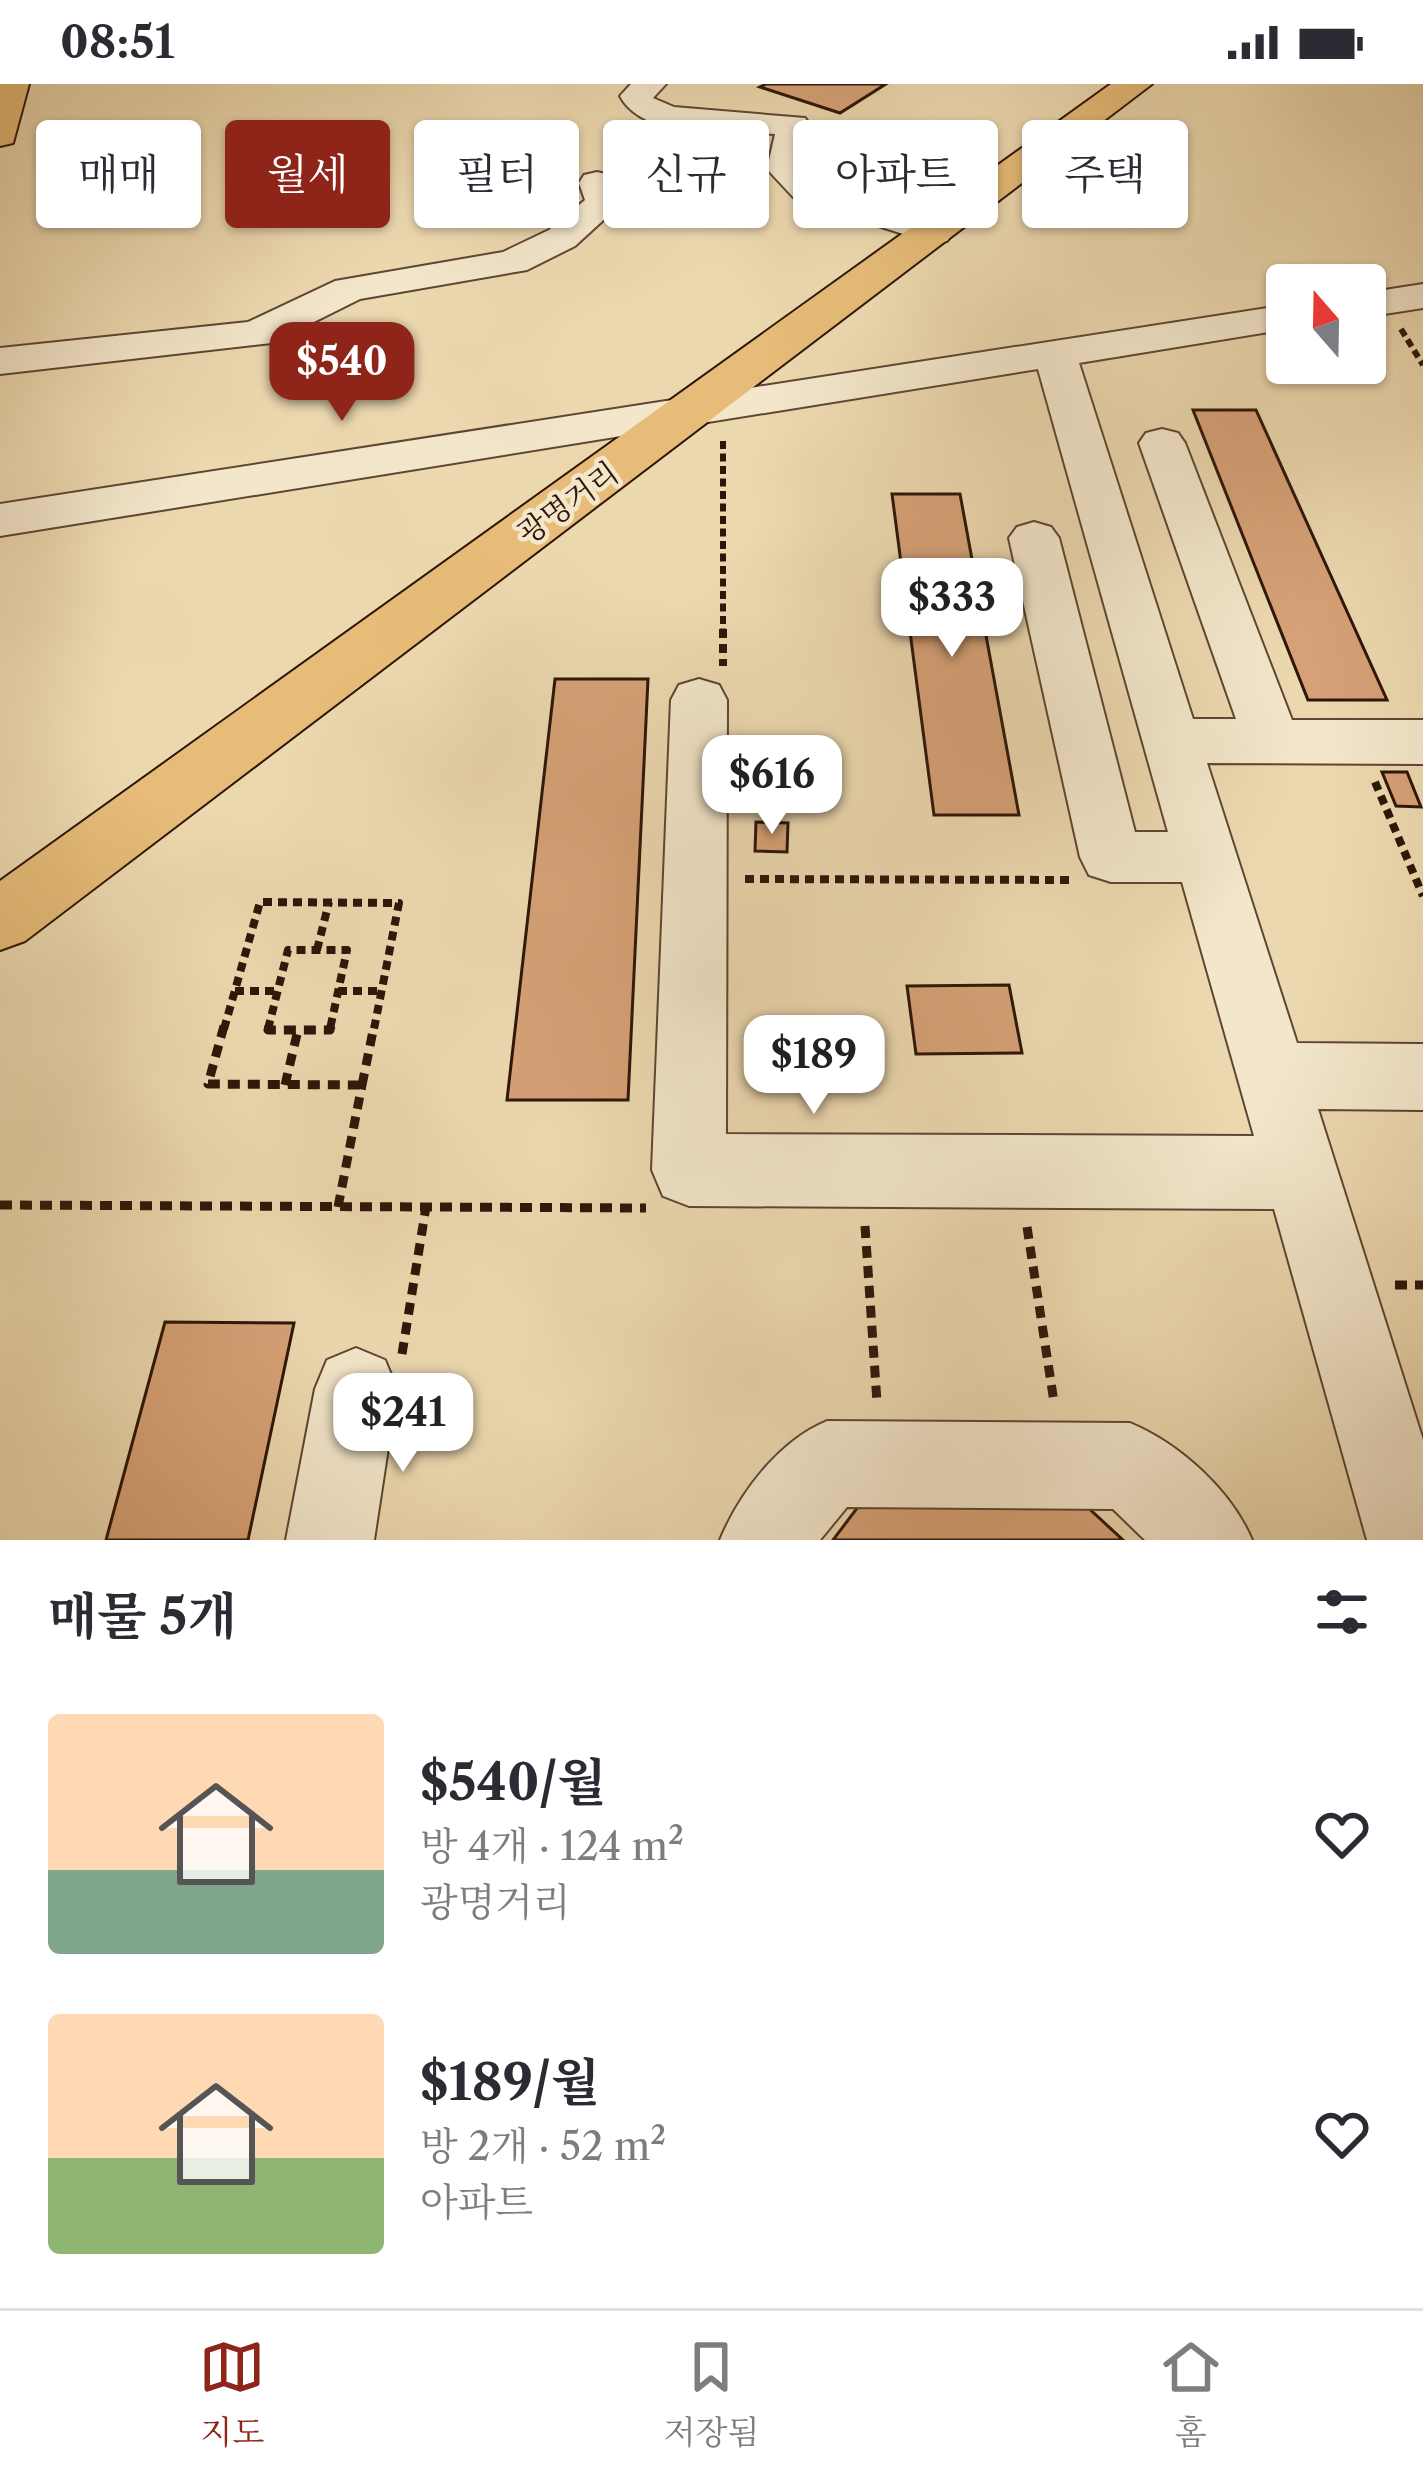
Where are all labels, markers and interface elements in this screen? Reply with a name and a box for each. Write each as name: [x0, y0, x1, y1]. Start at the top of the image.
text: 08:51: [60, 14, 175, 70]
chip: 매매: [36, 120, 201, 228]
chip: 월세: [225, 120, 390, 228]
chip: 필터: [414, 120, 579, 228]
chip: 신규: [603, 120, 769, 228]
chip: 아파트: [793, 120, 998, 228]
chip: 주택: [1022, 120, 1188, 228]
north arrow: [1266, 264, 1386, 384]
map controls: [1266, 264, 1386, 384]
pin: $540: [271, 322, 413, 424]
text: $540: [296, 337, 388, 385]
street label: 광명거리: [510, 454, 626, 552]
pin: $333: [881, 558, 1023, 660]
text: $333: [908, 573, 996, 621]
pin: $616: [701, 735, 843, 837]
text: $616: [729, 750, 815, 798]
pin: $189: [743, 1015, 885, 1117]
text: $189: [771, 1030, 857, 1078]
pin: $241: [332, 1373, 474, 1475]
text: $241: [360, 1388, 446, 1436]
icon: filters: [1309, 1579, 1375, 1645]
text: 매물 5개: [48, 1585, 237, 1647]
text: $540/월: [420, 1751, 607, 1813]
icon: home: [144, 1762, 288, 1906]
icon: heart: [1309, 1801, 1375, 1867]
text: 방 4개 · 124 m²: [420, 1822, 684, 1870]
text: 광명거리: [420, 1878, 571, 1926]
text: $189/월: [420, 2051, 600, 2113]
icon: home: [144, 2062, 288, 2206]
icon: heart: [1309, 2101, 1375, 2167]
text: 방 2개 · 52 m²: [420, 2122, 666, 2170]
text: 아파트: [420, 2178, 533, 2226]
tab: 지도: [199, 2334, 265, 2453]
tab: 저장됨: [664, 2334, 759, 2453]
tab: 홈: [1158, 2334, 1224, 2453]

